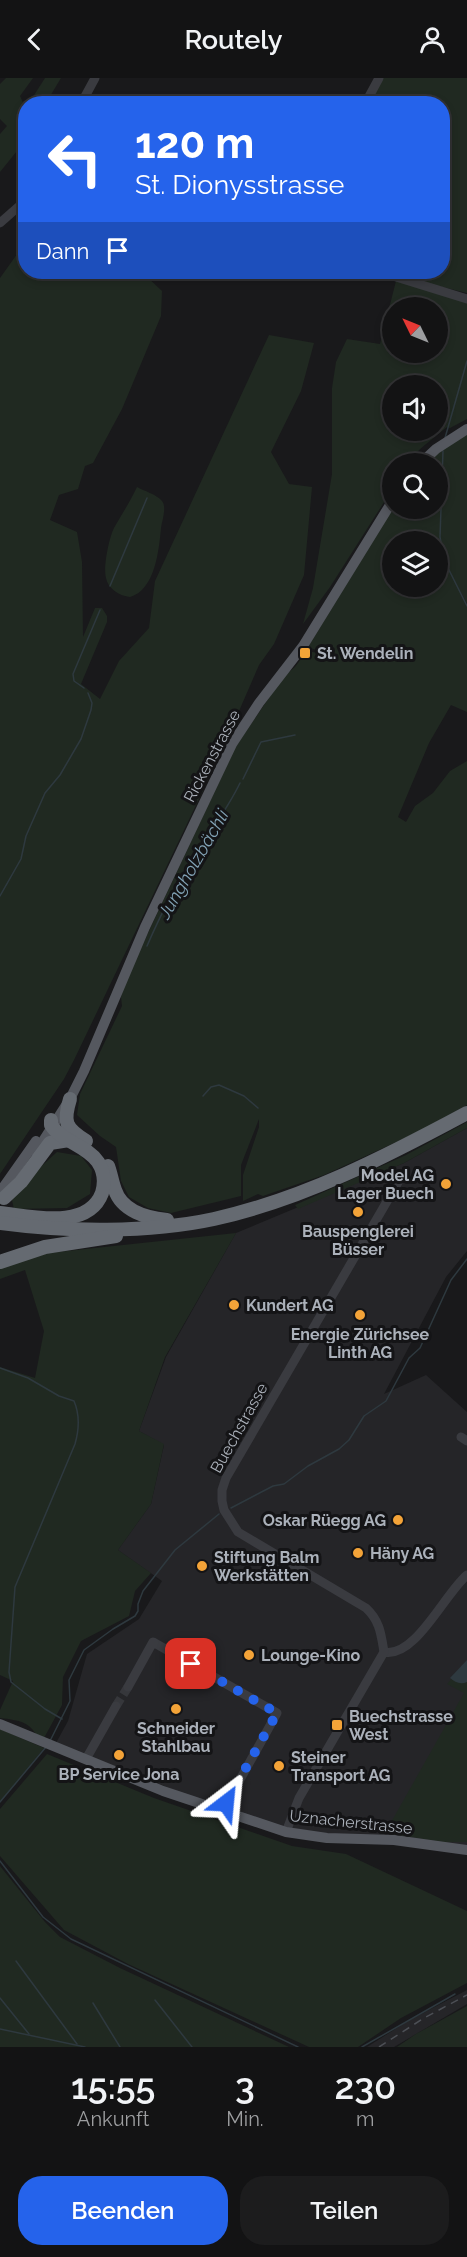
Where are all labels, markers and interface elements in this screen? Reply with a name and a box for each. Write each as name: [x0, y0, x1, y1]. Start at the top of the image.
icon: back: [18, 23, 51, 56]
icon: person: [416, 23, 449, 56]
text: Routely: [184, 24, 283, 55]
text: 120 m: [135, 119, 254, 168]
icon: left: [36, 120, 114, 198]
text: St. Dionysstrasse: [135, 169, 344, 200]
icon: arrive: [101, 234, 134, 267]
text: Dann: [36, 238, 89, 264]
north arrow: [382, 297, 448, 363]
map controls: [382, 297, 448, 597]
button: sound: [382, 375, 448, 441]
button: search: [382, 453, 448, 519]
button: layers: [382, 531, 448, 597]
place label: St. Wendelin: [317, 644, 413, 663]
marker: St. Wendelin: [298, 646, 312, 660]
street label: Rickenstrasse: [180, 707, 244, 805]
water label: Jungholzbächli: [153, 805, 233, 923]
place label: Model AG Lager Buech: [337, 1166, 434, 1203]
marker: Model AG Lager Buech: [439, 1177, 453, 1191]
marker: Bauspenglerei Büsser: [351, 1205, 365, 1219]
place label: Bauspenglerei Büsser: [302, 1222, 414, 1259]
place label: Kundert AG: [246, 1296, 334, 1315]
marker: Kundert AG: [227, 1298, 241, 1312]
marker: Energie Zürichsee Linth AG: [353, 1308, 367, 1322]
place label: Energie Zürichsee Linth AG: [291, 1325, 430, 1362]
street label: Buechstrasse: [206, 1380, 272, 1476]
place label: Oskar Rüegg AG: [263, 1511, 386, 1530]
marker: Oskar Rüegg AG: [391, 1513, 405, 1527]
place label: Häny AG: [370, 1544, 434, 1563]
marker: Häny AG: [351, 1546, 365, 1560]
place label: Stiftung Balm Werkstätten: [214, 1548, 319, 1585]
marker: Stiftung Balm Werkstätten: [195, 1559, 209, 1573]
pin: [165, 1638, 216, 1689]
place label: Lounge-Kino: [261, 1646, 360, 1665]
icon: arrive: [174, 1647, 207, 1680]
marker: Lounge-Kino: [242, 1648, 256, 1662]
marker: Schneider Stahlbau: [169, 1702, 183, 1716]
place label: Buechstrasse West: [349, 1707, 453, 1744]
marker: Buechstrasse West: [330, 1718, 344, 1732]
place label: Schneider Stahlbau: [137, 1719, 215, 1756]
marker: BP Service Jona: [112, 1748, 126, 1762]
place label: Steiner Transport AG: [291, 1748, 390, 1785]
marker: Steiner Transport AG: [272, 1759, 286, 1773]
place label: BP Service Jona: [59, 1765, 179, 1784]
position arrow: [194, 1771, 258, 1835]
street label: Uznacherstrasse: [289, 1806, 413, 1838]
text: 15:55: [71, 2065, 155, 2107]
text: 3: [235, 2065, 255, 2107]
text: 230: [334, 2065, 396, 2107]
text: Ankunft: [77, 2107, 149, 2131]
text: Min.: [226, 2107, 264, 2131]
text: m: [356, 2107, 374, 2131]
button: Beenden: [18, 2176, 228, 2245]
button: Teilen: [240, 2176, 449, 2245]

